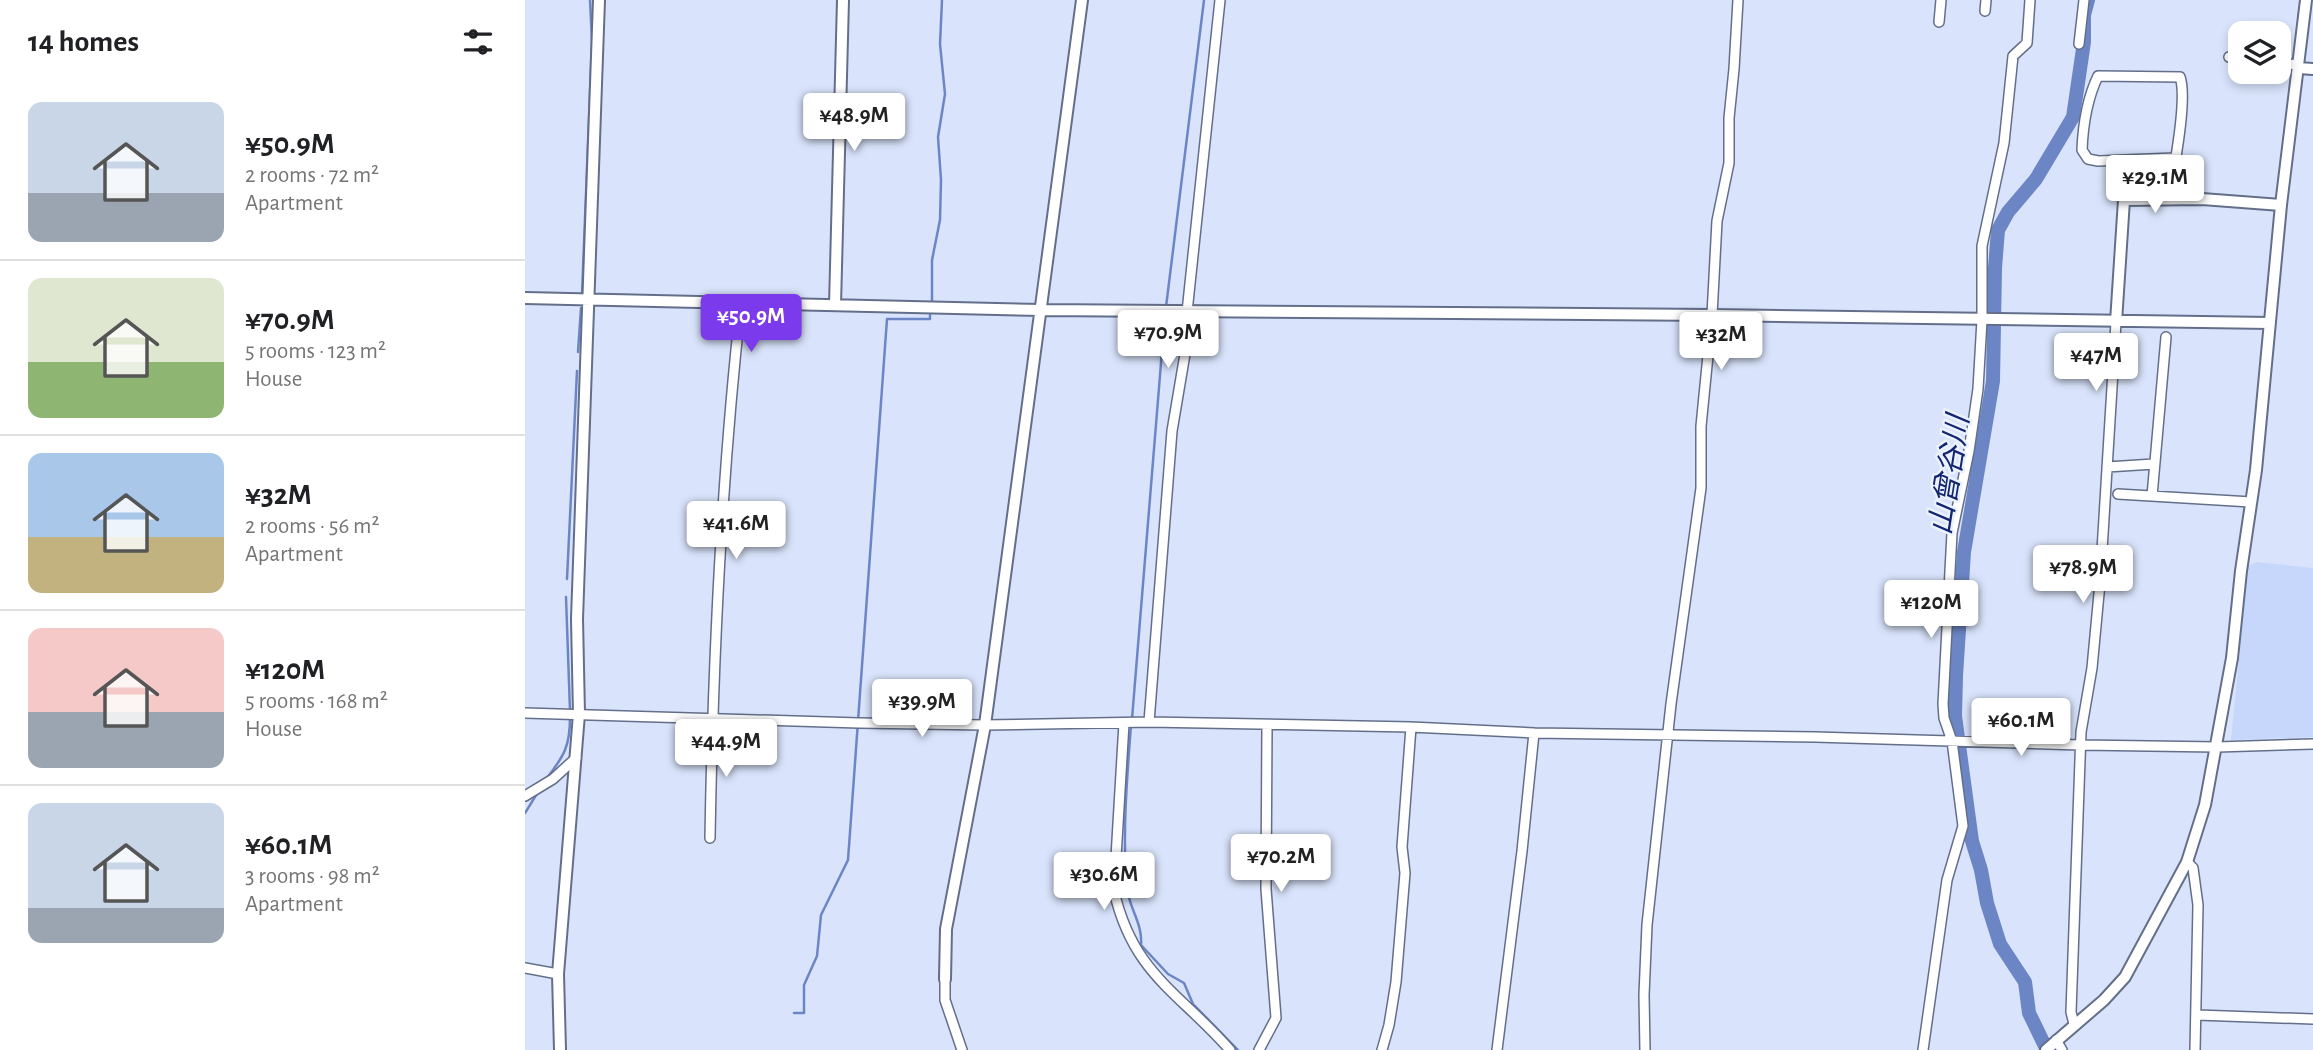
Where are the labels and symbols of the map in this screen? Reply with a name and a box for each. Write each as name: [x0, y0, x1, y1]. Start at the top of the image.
pin: ¥48.9M: [797, 94, 911, 153]
pin: ¥29.1M: [2098, 156, 2212, 215]
pin: ¥50.9M: [694, 294, 808, 354]
pin: ¥70.9M: [1111, 310, 1225, 370]
pin: ¥32M: [1680, 312, 1762, 372]
pin: ¥47M: [2055, 334, 2137, 393]
water label: 山曾谷川: [1925, 410, 1975, 537]
pin: ¥41.6M: [679, 502, 793, 561]
pin: ¥78.9M: [2026, 546, 2140, 605]
pin: ¥120M: [1882, 580, 1980, 640]
pin: ¥39.9M: [865, 680, 979, 739]
pin: ¥60.1M: [1964, 698, 2078, 758]
pin: ¥44.9M: [669, 720, 783, 779]
pin: ¥70.2M: [1224, 834, 1338, 894]
pin: ¥30.6M: [1047, 852, 1161, 912]

